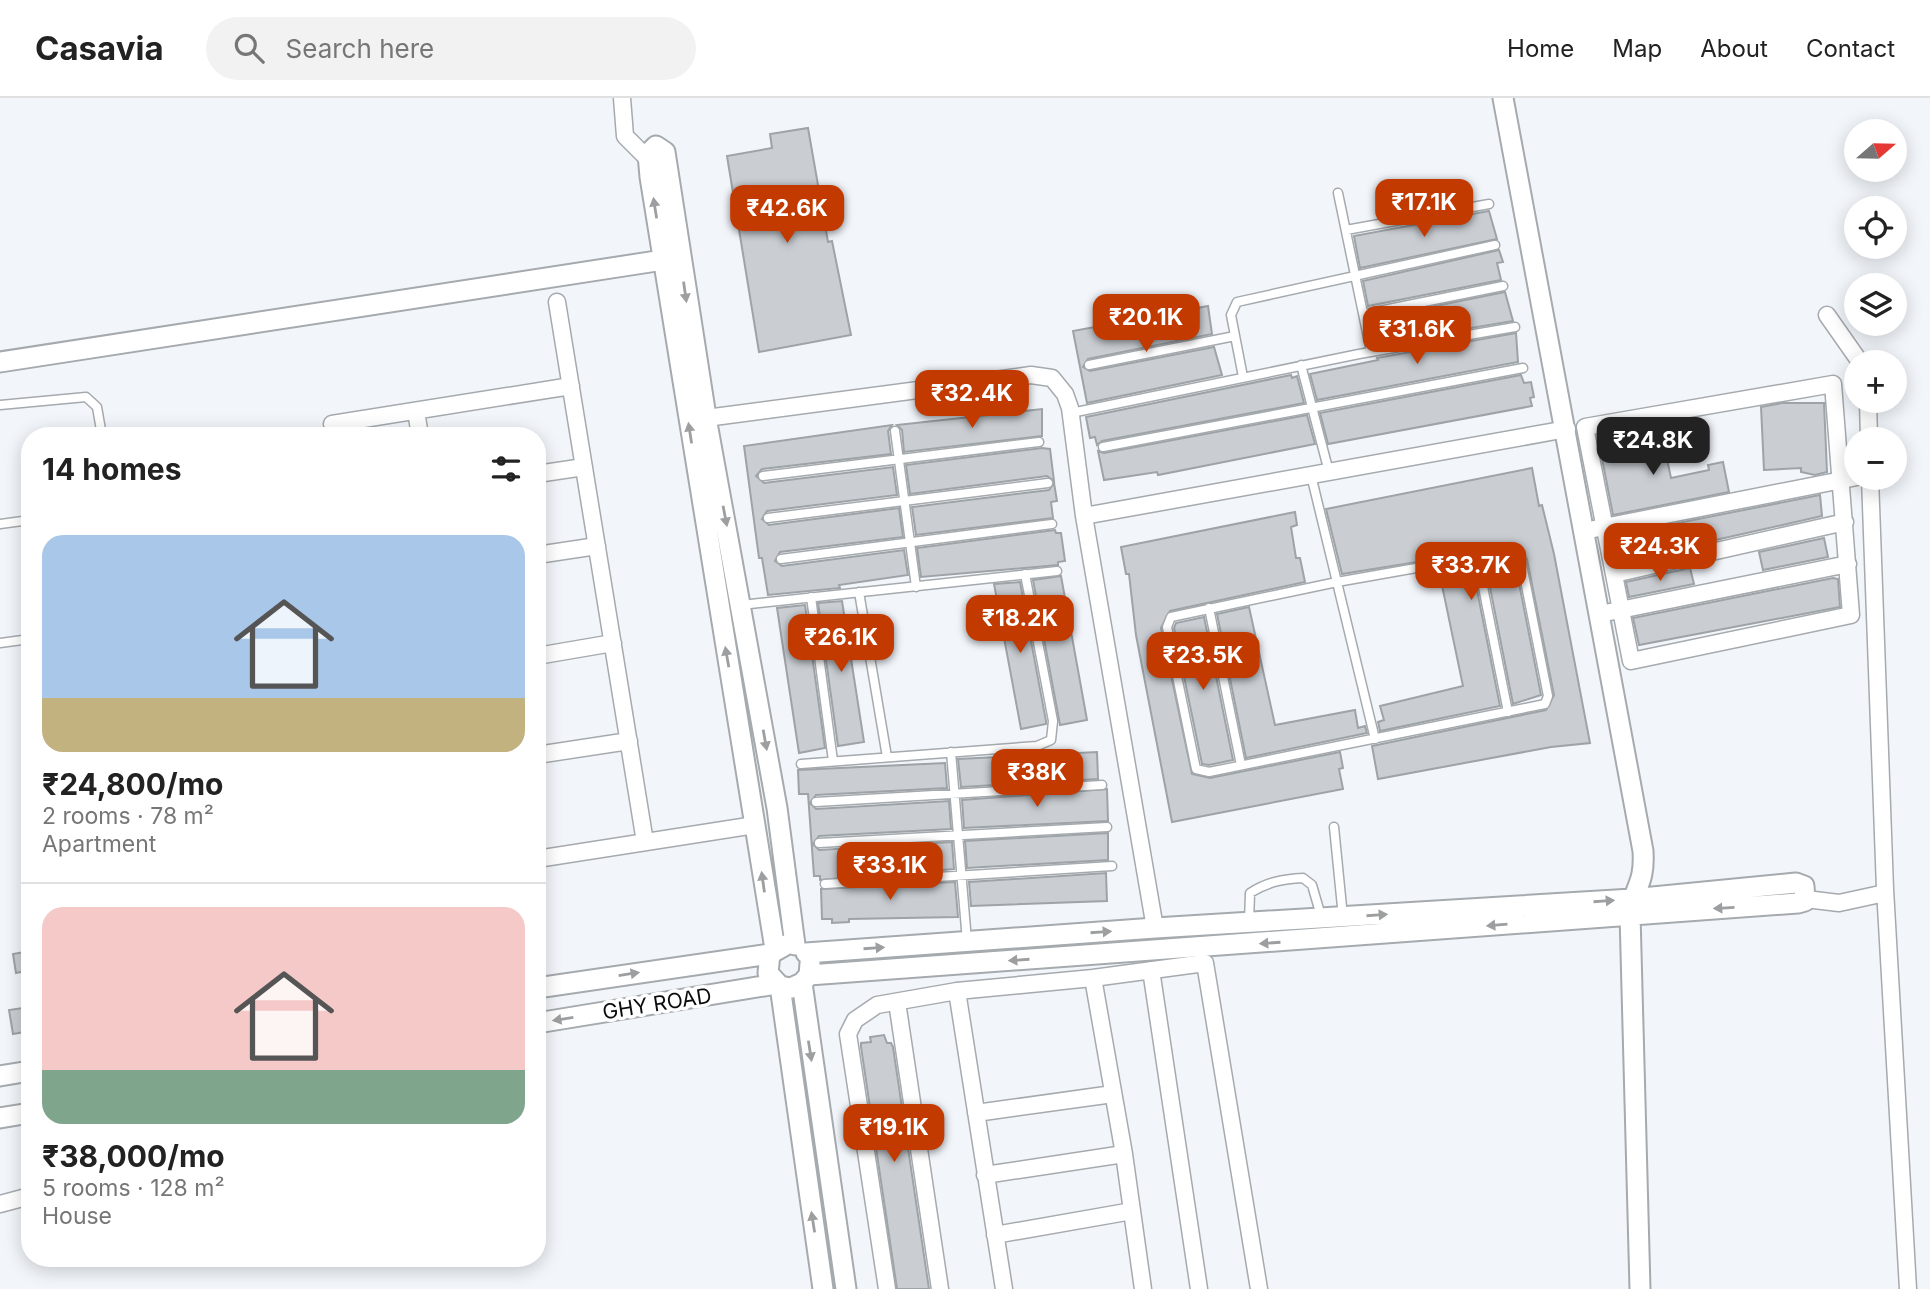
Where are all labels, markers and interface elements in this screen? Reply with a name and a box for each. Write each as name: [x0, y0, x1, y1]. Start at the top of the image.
search box: [206, 17, 696, 80]
text: Casavia: [35, 28, 164, 68]
icon: search: [230, 29, 268, 67]
text: Search here: [286, 33, 434, 64]
text: Home: [1507, 34, 1574, 63]
text: Map: [1612, 34, 1662, 63]
text: About: [1700, 34, 1768, 63]
text: Contact: [1806, 34, 1895, 63]
north arrow: [1844, 119, 1908, 182]
map controls: [1844, 119, 1907, 490]
pin: ₹17.1K: [1367, 180, 1481, 239]
pin: ₹42.6K: [730, 186, 844, 245]
text: ₹17.1K: [1391, 188, 1457, 216]
text: ₹42.6K: [746, 194, 828, 222]
button: locate: [1844, 196, 1907, 259]
one-way arrow: [649, 197, 660, 219]
button: layers: [1844, 273, 1907, 336]
one-way arrow: [680, 281, 691, 303]
pin: ₹20.1K: [1089, 294, 1203, 354]
text: ₹20.1K: [1109, 303, 1183, 331]
pin: ₹31.6K: [1360, 306, 1474, 366]
text: ₹31.6K: [1379, 315, 1455, 343]
button: +: [1844, 350, 1907, 413]
pin: ₹32.4K: [915, 370, 1029, 430]
text: ₹32.4K: [931, 379, 1013, 407]
pin: ₹24.8K: [1596, 418, 1710, 477]
one-way arrow: [684, 422, 695, 444]
text: ₹24.8K: [1613, 426, 1693, 454]
button: −: [1844, 427, 1907, 490]
icon: filters: [487, 450, 525, 488]
text: 14 homes: [42, 451, 181, 487]
one-way arrow: [720, 505, 731, 527]
pin: ₹24.3K: [1603, 524, 1717, 583]
text: ₹24.3K: [1620, 532, 1700, 560]
pin: ₹33.7K: [1414, 542, 1528, 602]
text: ₹33.7K: [1431, 551, 1511, 579]
icon: home: [221, 581, 347, 707]
pin: ₹18.2K: [963, 596, 1077, 655]
text: ₹18.2K: [982, 604, 1058, 632]
pin: ₹26.1K: [784, 614, 898, 674]
text: ₹26.1K: [804, 623, 878, 651]
pin: ₹23.5K: [1146, 632, 1260, 692]
text: ₹23.5K: [1163, 641, 1243, 669]
one-way arrow: [721, 646, 732, 668]
one-way arrow: [760, 729, 771, 751]
pin: ₹38K: [996, 750, 1078, 809]
text: ₹38K: [1007, 758, 1067, 786]
text: ₹24,800/mo: [42, 766, 223, 802]
text: 2 rooms · 78 m²: [42, 802, 214, 830]
text: Apartment: [42, 830, 156, 858]
pin: ₹33.1K: [833, 842, 947, 902]
text: ₹33.1K: [853, 851, 927, 879]
one-way arrow: [757, 871, 768, 893]
one-way arrow: [1593, 895, 1615, 906]
one-way arrow: [1712, 902, 1734, 913]
one-way arrow: [1366, 909, 1388, 920]
one-way arrow: [1486, 920, 1508, 931]
one-way arrow: [1090, 926, 1112, 937]
one-way arrow: [1259, 938, 1281, 949]
one-way arrow: [863, 943, 885, 954]
icon: home: [221, 953, 347, 1079]
one-way arrow: [1007, 955, 1029, 966]
one-way arrow: [618, 968, 640, 979]
street label: GHY ROAD: [601, 983, 713, 1024]
one-way arrow: [552, 1014, 574, 1025]
one-way arrow: [805, 1040, 816, 1062]
pin: ₹19.1K: [837, 1104, 951, 1164]
text: ₹19.1K: [859, 1113, 929, 1141]
text: ₹38,000/mo: [42, 1138, 225, 1174]
text: 5 rooms · 128 m²: [42, 1174, 225, 1202]
text: House: [42, 1202, 112, 1230]
one-way arrow: [807, 1210, 818, 1232]

